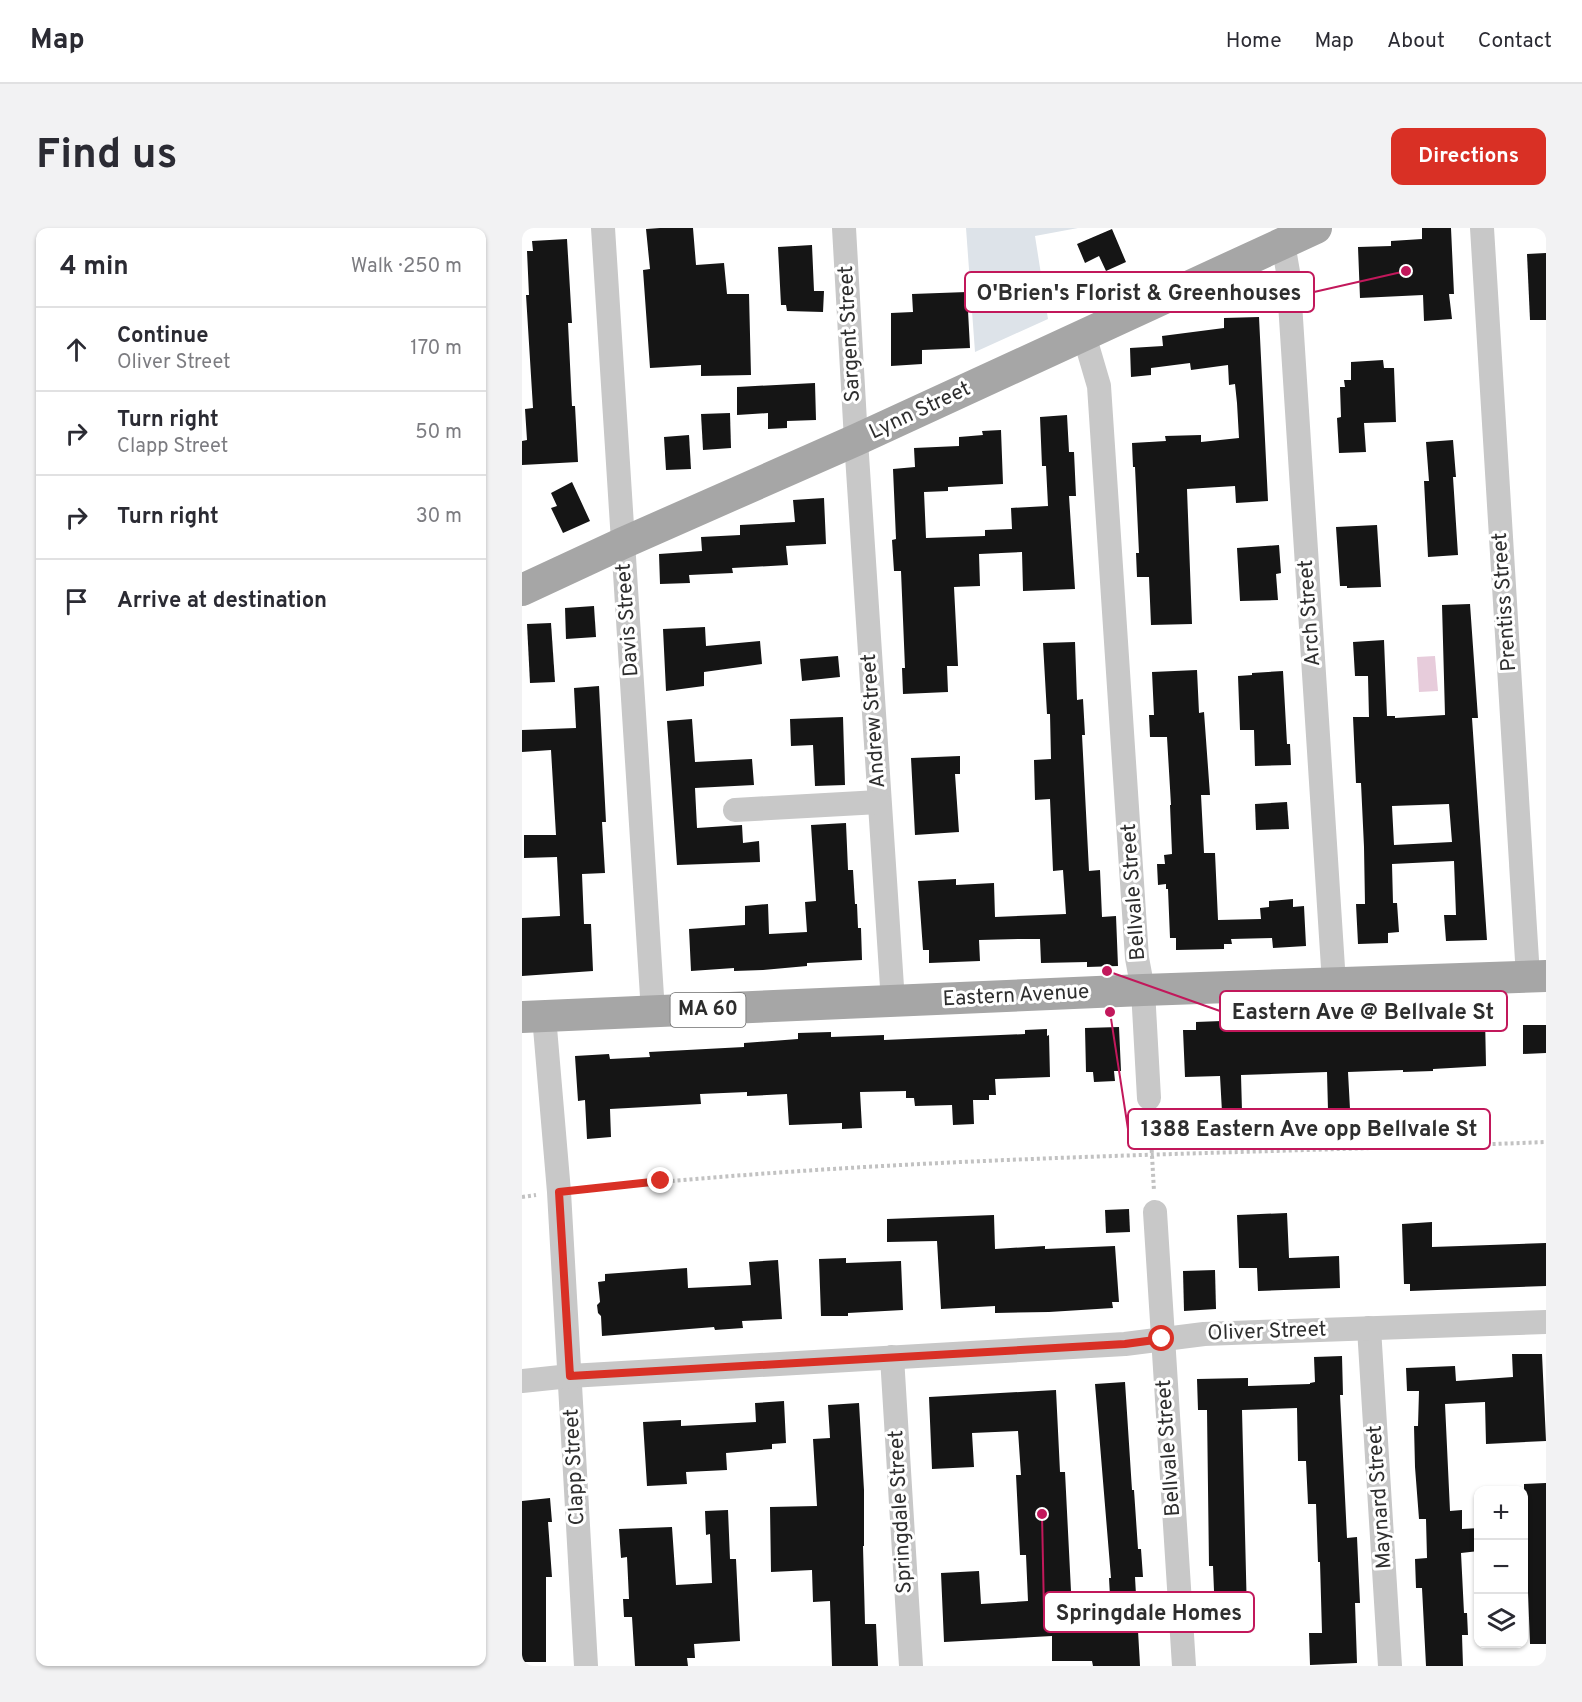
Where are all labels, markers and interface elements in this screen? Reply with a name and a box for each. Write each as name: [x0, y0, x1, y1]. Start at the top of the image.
text: Map: [30, 23, 85, 59]
text: Home: [1226, 28, 1282, 55]
text: Map: [1315, 28, 1354, 55]
text: About: [1387, 28, 1445, 55]
text: Contact: [1478, 28, 1552, 55]
button: Directions: [1391, 128, 1546, 185]
text: Find us: [36, 130, 177, 183]
text: 4 min: [60, 251, 129, 284]
text: Walk · 250 m: [351, 254, 462, 280]
street label: Sargent Street: [833, 265, 867, 403]
callout: O'Brien's Florist & Greenhouses: [965, 272, 1314, 312]
text: O'Brien's Florist & Greenhouses: [977, 281, 1301, 308]
text: Continue: [117, 323, 208, 350]
icon: ahead: [60, 333, 93, 366]
text: 170 m: [410, 336, 462, 362]
text: Oliver Street: [117, 350, 231, 376]
street label: Lynn Street: [865, 376, 975, 446]
text: Turn right: [117, 407, 219, 434]
icon: right: [60, 417, 93, 450]
text: 50 m: [415, 420, 462, 446]
text: Clapp Street: [117, 434, 228, 460]
icon: right: [60, 501, 93, 534]
text: Turn right: [117, 504, 219, 531]
text: 30 m: [416, 504, 462, 530]
street label: Prentiss Street: [1487, 532, 1523, 672]
street label: Arch Street: [1293, 559, 1327, 667]
street label: Davis Street: [611, 562, 645, 678]
icon: arrive: [60, 585, 93, 618]
text: Arrive at destination: [117, 588, 327, 615]
street label: Andrew Street: [856, 653, 892, 789]
street label: Bellvale Street: [1116, 823, 1152, 961]
street label: Eastern Avenue: [942, 979, 1090, 1013]
callout: Eastern Ave @ Bellvale St: [1220, 991, 1507, 1031]
road number: MA 60: [670, 993, 746, 1027]
text: Eastern Ave @ Bellvale St: [1232, 1000, 1494, 1027]
callout: 1388 Eastern Ave opp Bellvale St: [1128, 1109, 1490, 1149]
text: 1388 Eastern Ave opp Bellvale St: [1141, 1117, 1477, 1144]
route end: [647, 1167, 673, 1193]
street label: Oliver Street: [1207, 1316, 1327, 1348]
route start: [1148, 1325, 1174, 1351]
street label: Bellvale Street: [1151, 1379, 1187, 1517]
street label: Clapp Street: [558, 1408, 592, 1526]
street label: Maynard Street: [1362, 1424, 1398, 1570]
street label: Springdale Street: [883, 1429, 919, 1595]
map controls: [1474, 1486, 1528, 1648]
button: +: [1474, 1486, 1528, 1540]
button: −: [1474, 1540, 1528, 1594]
callout: Springdale Homes: [1044, 1592, 1254, 1632]
button: layers: [1474, 1594, 1528, 1648]
text: Springdale Homes: [1056, 1601, 1242, 1628]

